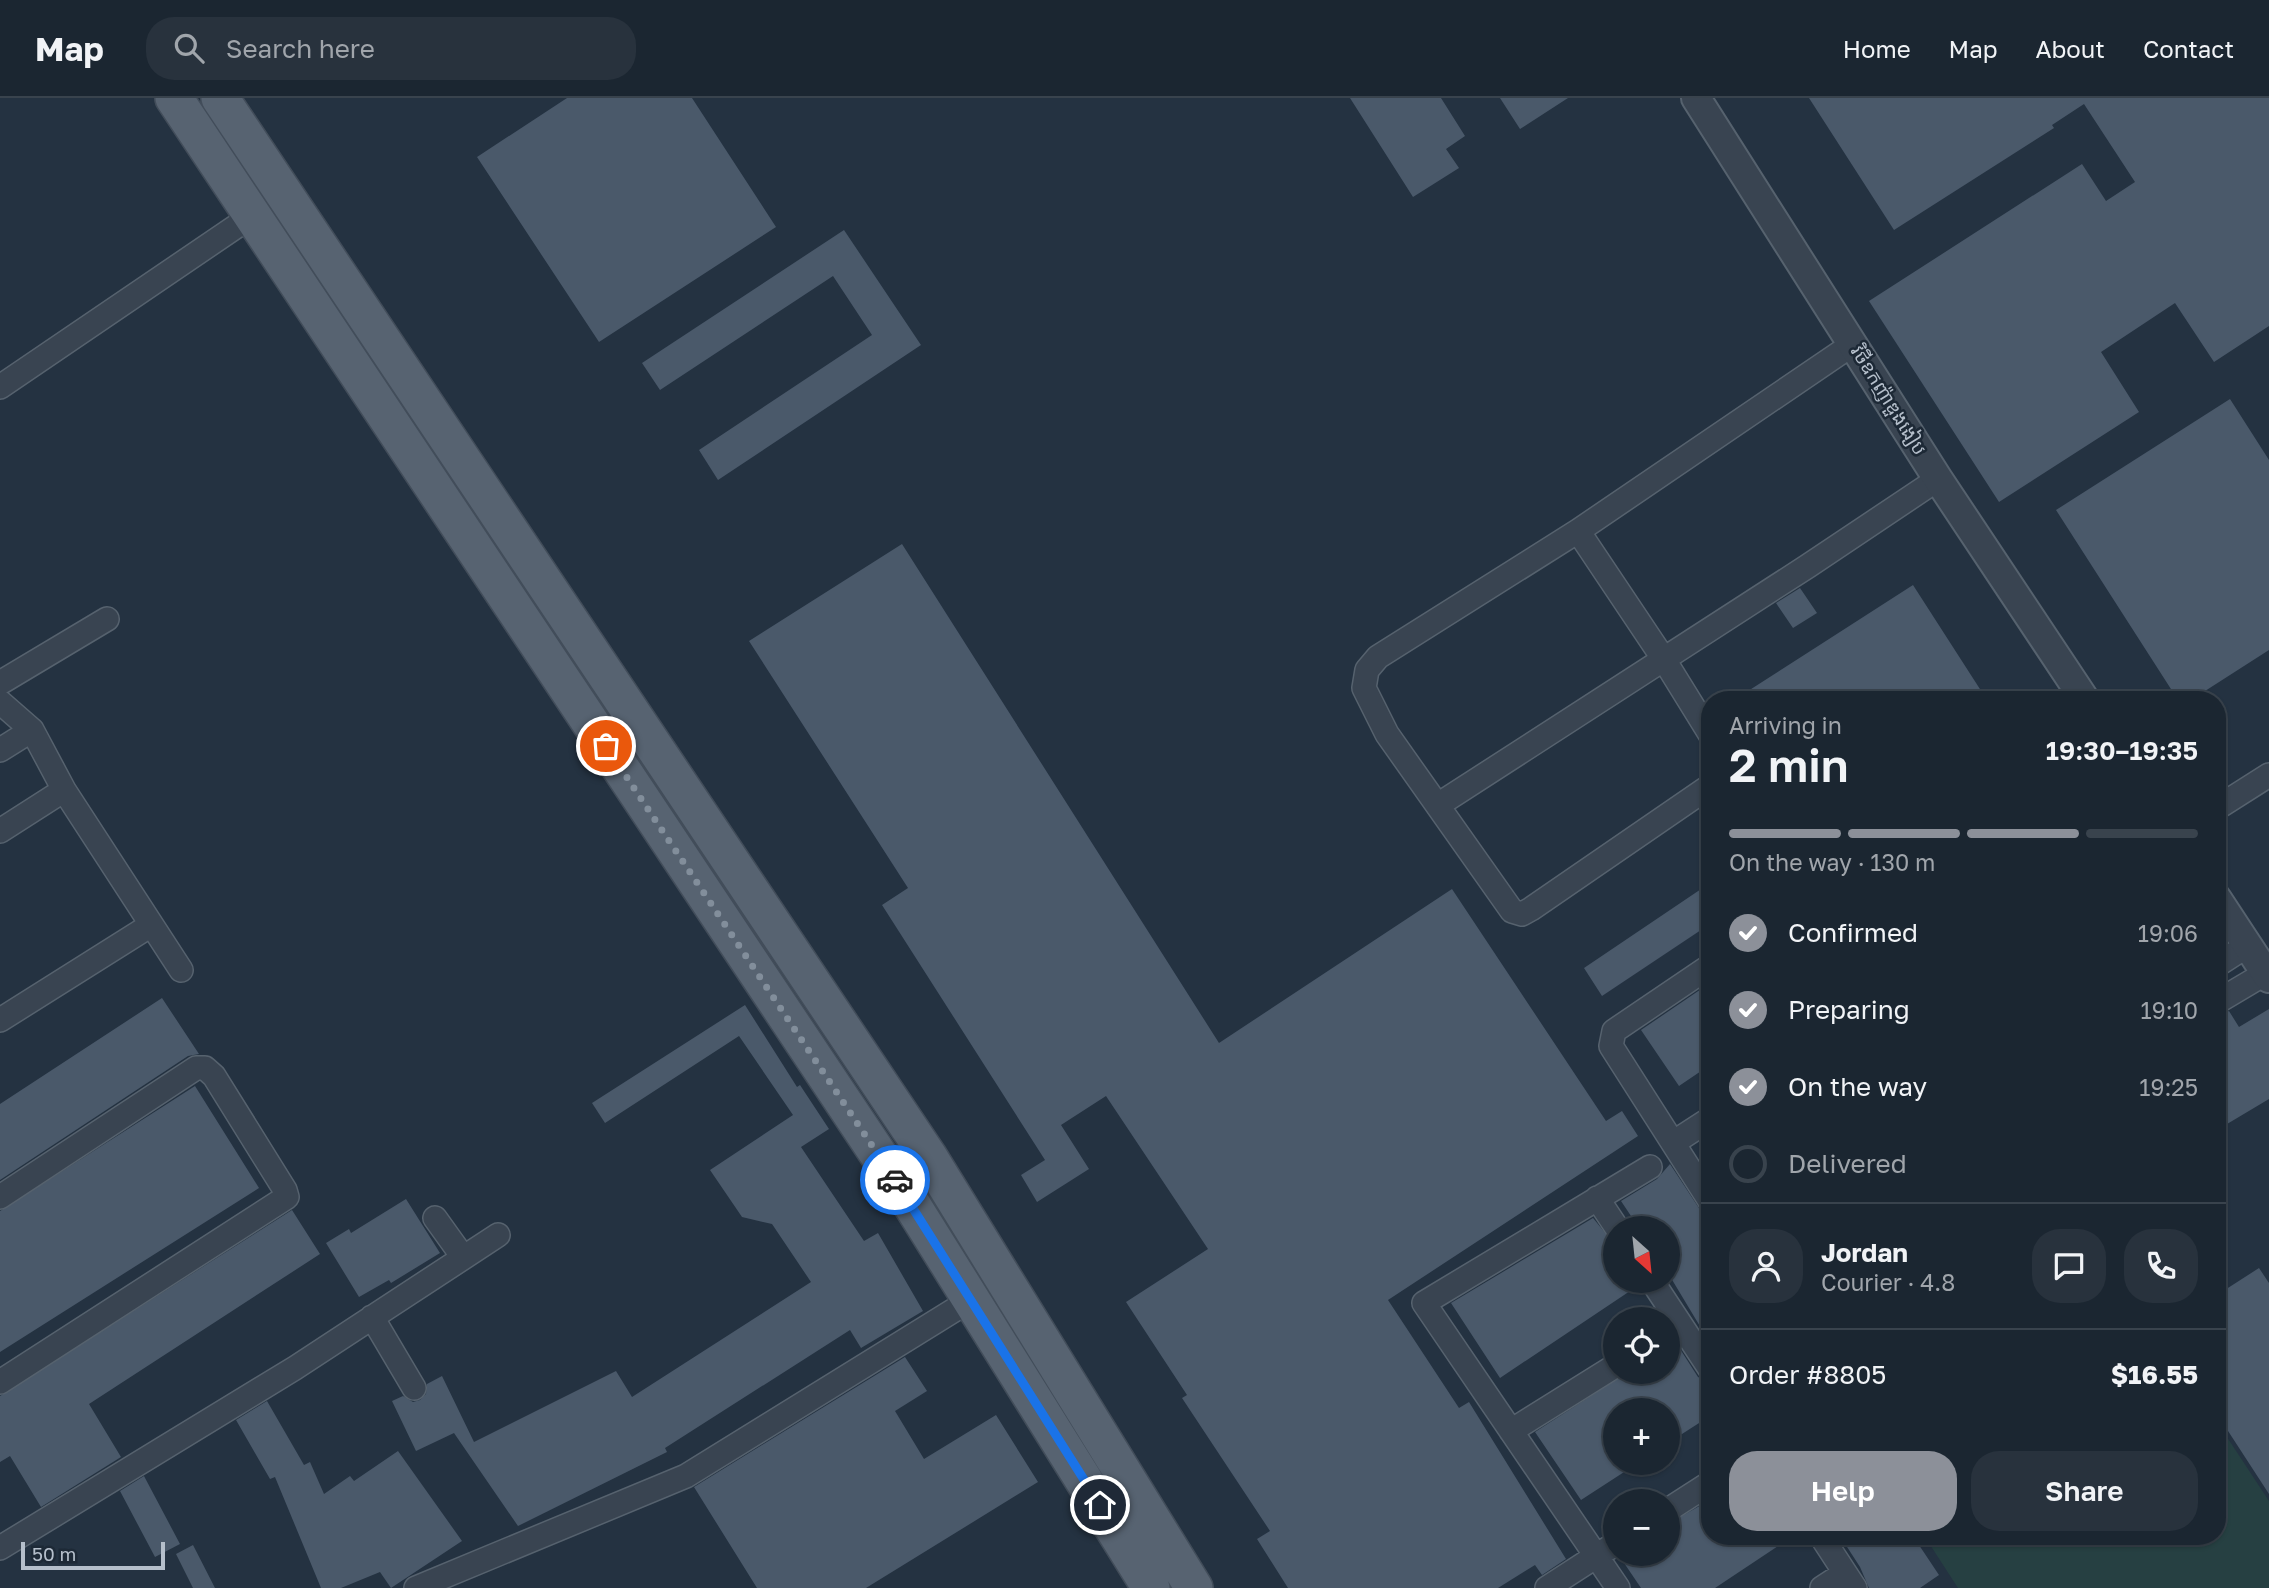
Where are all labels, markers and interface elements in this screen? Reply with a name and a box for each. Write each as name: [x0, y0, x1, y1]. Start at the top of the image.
search box: [146, 17, 636, 80]
text: Map: [35, 29, 104, 68]
icon: search: [170, 29, 208, 67]
text: Search here: [226, 33, 375, 64]
text: Home: [1843, 34, 1911, 63]
text: Map: [1949, 34, 1998, 63]
text: About: [2036, 34, 2105, 63]
text: Contact: [2143, 34, 2234, 63]
street label: វិថីឧកញ៉ាឌួងងៀប: [1845, 340, 1932, 460]
text: Arriving in: [1729, 711, 1842, 739]
pin: [576, 716, 636, 776]
icon: bag: [587, 727, 625, 765]
text: 19:30–19:35: [2046, 735, 2198, 766]
text: 2 min: [1729, 737, 1849, 792]
text: On the way · 130 m: [1729, 848, 1935, 876]
icon: check: [1729, 914, 1767, 952]
text: Confirmed: [1788, 917, 1918, 948]
text: 19:06: [2138, 919, 2198, 947]
icon: check: [1729, 991, 1767, 1029]
text: Preparing: [1788, 994, 1910, 1025]
text: 19:10: [2141, 996, 2198, 1024]
icon: check: [1729, 1068, 1767, 1106]
text: On the way: [1788, 1071, 1927, 1102]
text: 19:25: [2139, 1073, 2198, 1101]
courier: [860, 1145, 930, 1215]
text: Delivered: [1788, 1148, 1907, 1179]
icon: car: [876, 1161, 914, 1199]
north arrow: [1603, 1216, 1680, 1293]
map controls: [1603, 1216, 1680, 1566]
button: person: [1729, 1229, 1803, 1303]
button: chat: [2032, 1229, 2106, 1303]
button: phone: [2124, 1229, 2198, 1303]
text: Jordan: [1821, 1237, 1908, 1268]
text: Courier · 4.8: [1821, 1268, 1955, 1296]
button: locate: [1603, 1307, 1680, 1384]
text: Order #8805: [1729, 1359, 1886, 1390]
text: $16.55: [2111, 1359, 2198, 1390]
button: +: [1603, 1398, 1680, 1475]
button: Help: [1729, 1451, 1957, 1531]
button: Share: [1971, 1451, 2198, 1531]
pin: [1070, 1475, 1130, 1535]
icon: home: [1081, 1486, 1119, 1524]
button: −: [1603, 1489, 1680, 1566]
scale bar: [21, 1539, 164, 1571]
text: 50 m: [32, 1542, 76, 1565]

